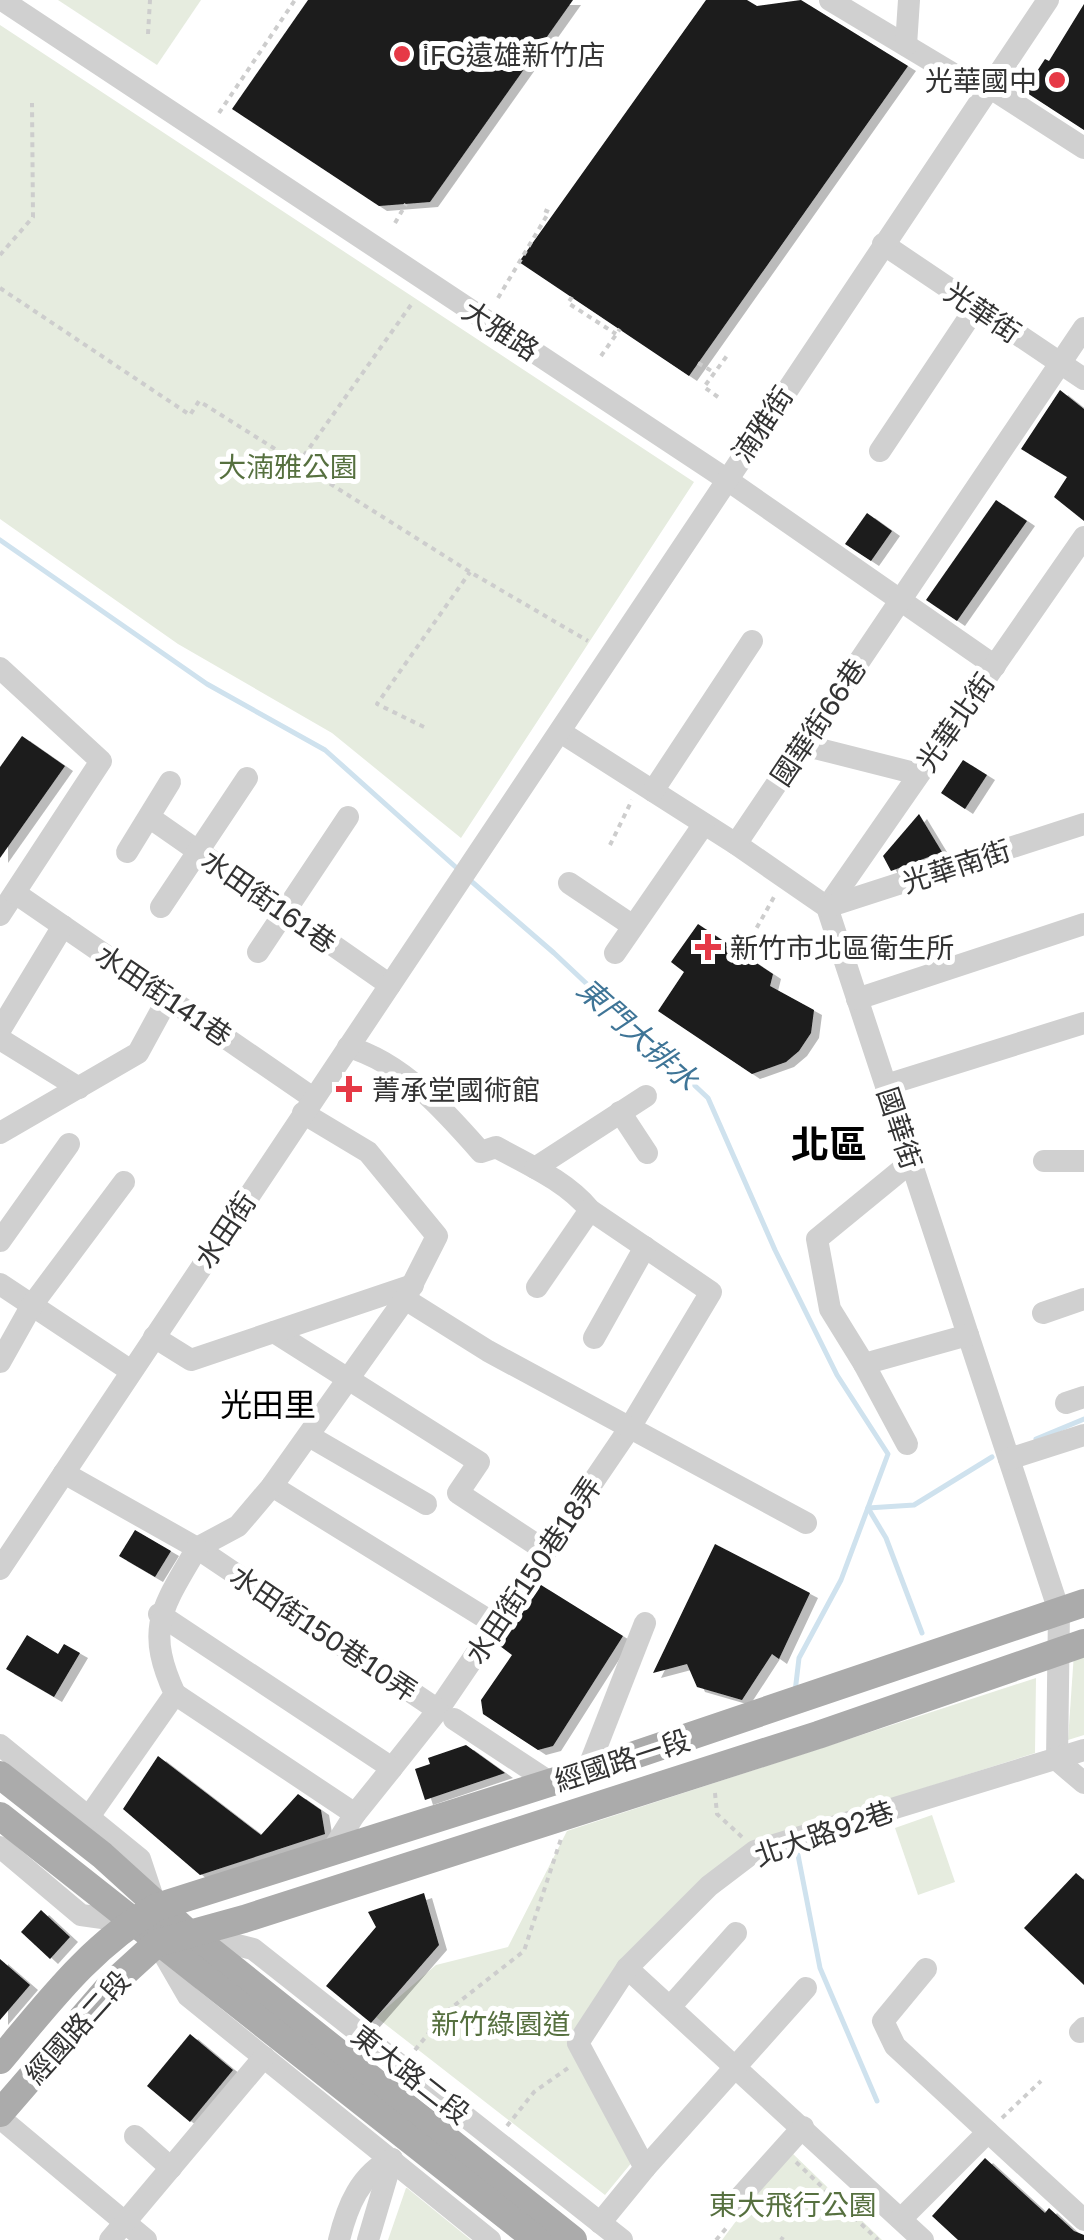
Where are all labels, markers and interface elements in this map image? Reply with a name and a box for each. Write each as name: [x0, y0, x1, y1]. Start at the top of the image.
place label: iFG遠雄新竹店: [422, 38, 606, 71]
marker: iFG遠雄新竹店: [391, 43, 413, 65]
place label: 光華國中: [925, 64, 1037, 97]
marker: 光華國中: [1046, 69, 1068, 91]
street label: 光華街: [939, 275, 1027, 349]
street label: 大雅路: [457, 293, 545, 367]
street label: 湳雅街: [725, 380, 799, 468]
park label: 大湳雅公園: [218, 450, 358, 483]
street label: 國華街66巷: [764, 652, 872, 792]
street label: 光華北街: [909, 667, 1001, 777]
street label: 光華南街: [898, 833, 1014, 899]
street label: 水田街161巷: [196, 843, 342, 959]
place label: 新竹市北區衛生所: [730, 931, 954, 964]
marker: 新竹市北區衛生所: [695, 934, 721, 960]
street label: 水田街141巷: [90, 938, 238, 1052]
water label: 東門大排水: [570, 970, 707, 1099]
place label: 菁承堂國術館: [372, 1073, 540, 1106]
marker: 菁承堂國術館: [336, 1076, 362, 1102]
street label: 國華街: [871, 1083, 929, 1173]
district label: 北區: [791, 1121, 867, 1166]
street label: 水田街: [188, 1186, 262, 1274]
district label: 光田里: [220, 1385, 316, 1423]
street label: 水田街150巷18弄: [458, 1470, 608, 1670]
street label: 水田街150巷10弄: [224, 1558, 424, 1708]
street label: 經國路一段: [550, 1723, 694, 1797]
street label: 北大路92巷: [750, 1794, 898, 1872]
street label: 經國路二段: [18, 1964, 136, 2090]
park label: 新竹綠園道: [431, 2007, 571, 2040]
street label: 東大路二段: [346, 2018, 476, 2130]
park label: 東大飛行公園: [709, 2188, 877, 2221]

